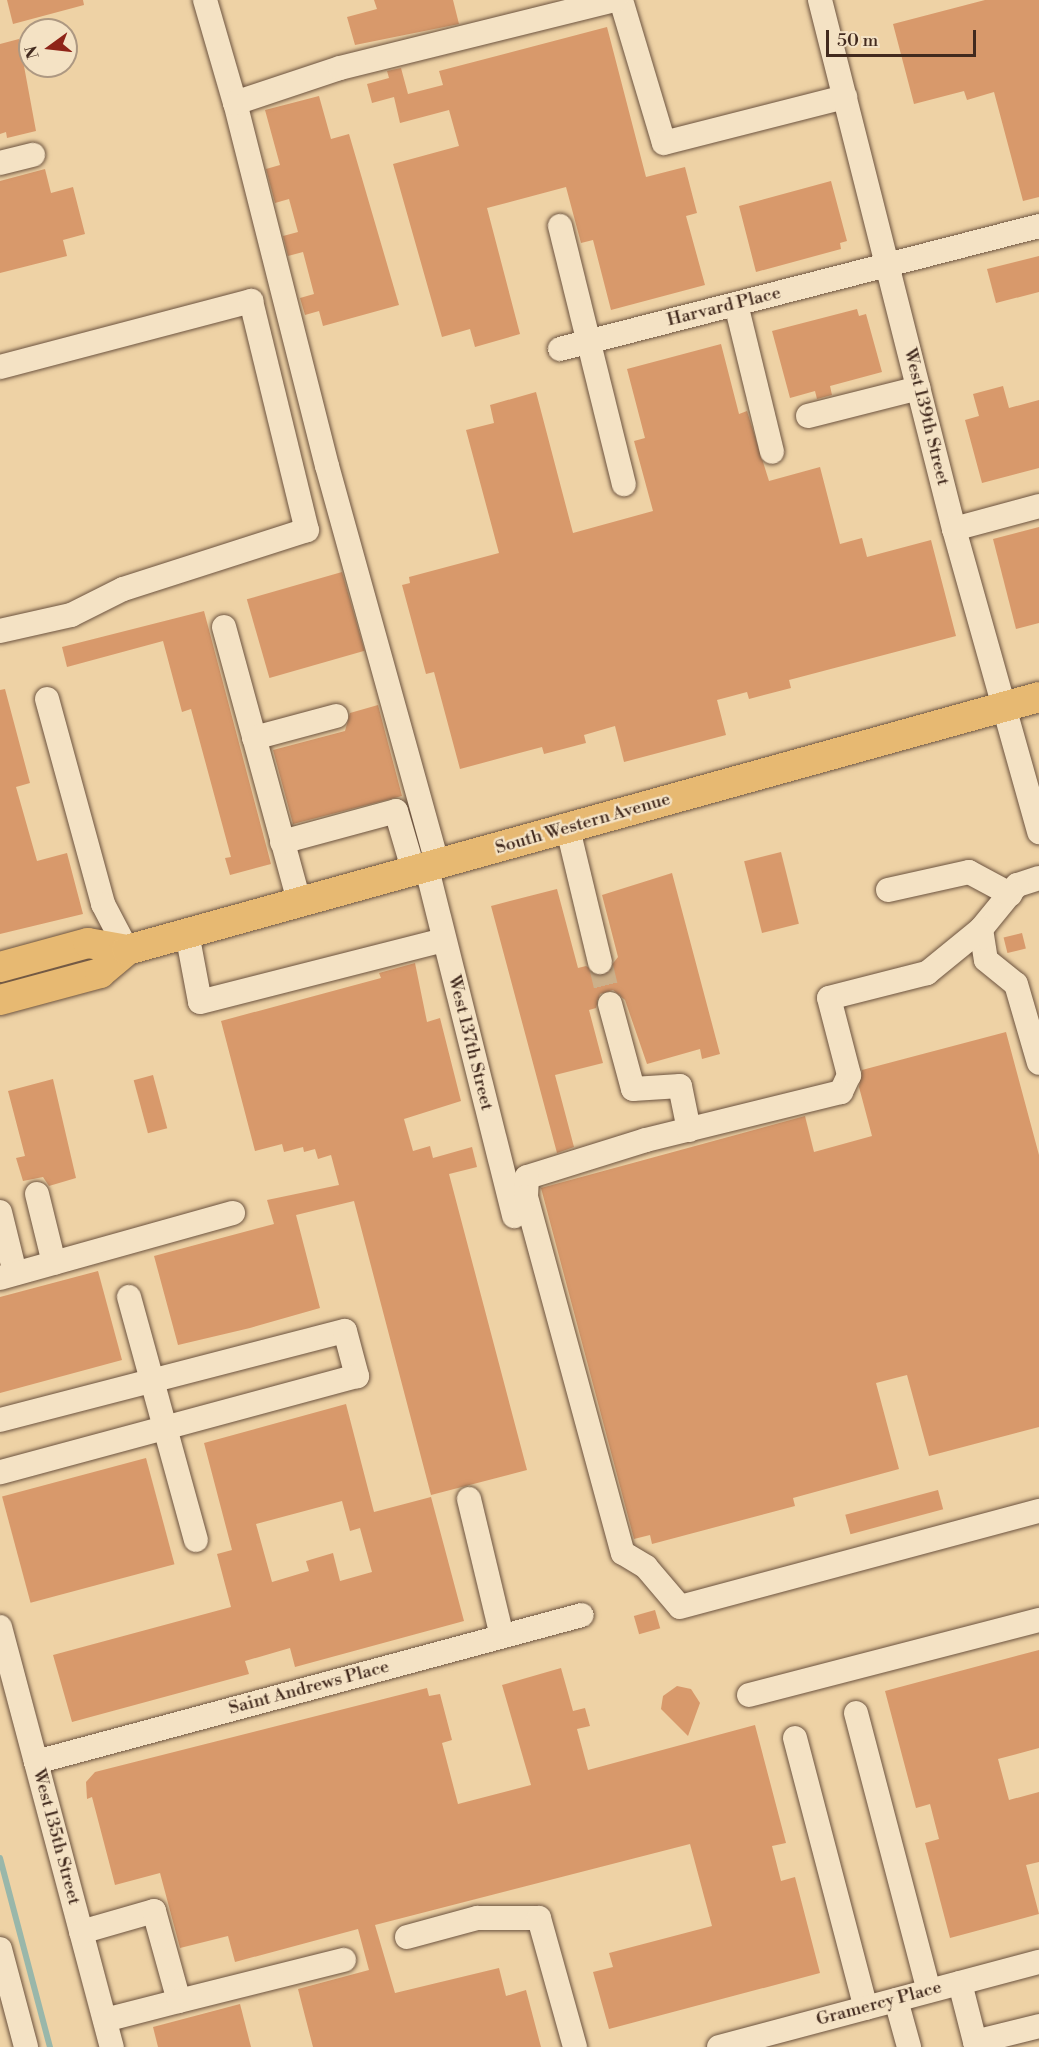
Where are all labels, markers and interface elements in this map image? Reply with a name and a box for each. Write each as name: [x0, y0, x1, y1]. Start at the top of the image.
north arrow: [18, 18, 78, 78]
scale bar: [829, 18, 979, 56]
text: 50 m: [837, 29, 878, 52]
text: N: [21, 43, 44, 61]
street label: Harvard Place: [665, 282, 783, 332]
street label: West 139th Street: [898, 346, 954, 488]
street label: South Western Avenue: [493, 789, 673, 859]
street label: West 137th Street: [443, 973, 497, 1113]
street label: Saint Andrews Place: [226, 1656, 392, 1720]
street label: West 135th Street: [27, 1767, 85, 1907]
street label: Gramercy Place: [814, 1977, 944, 2031]

